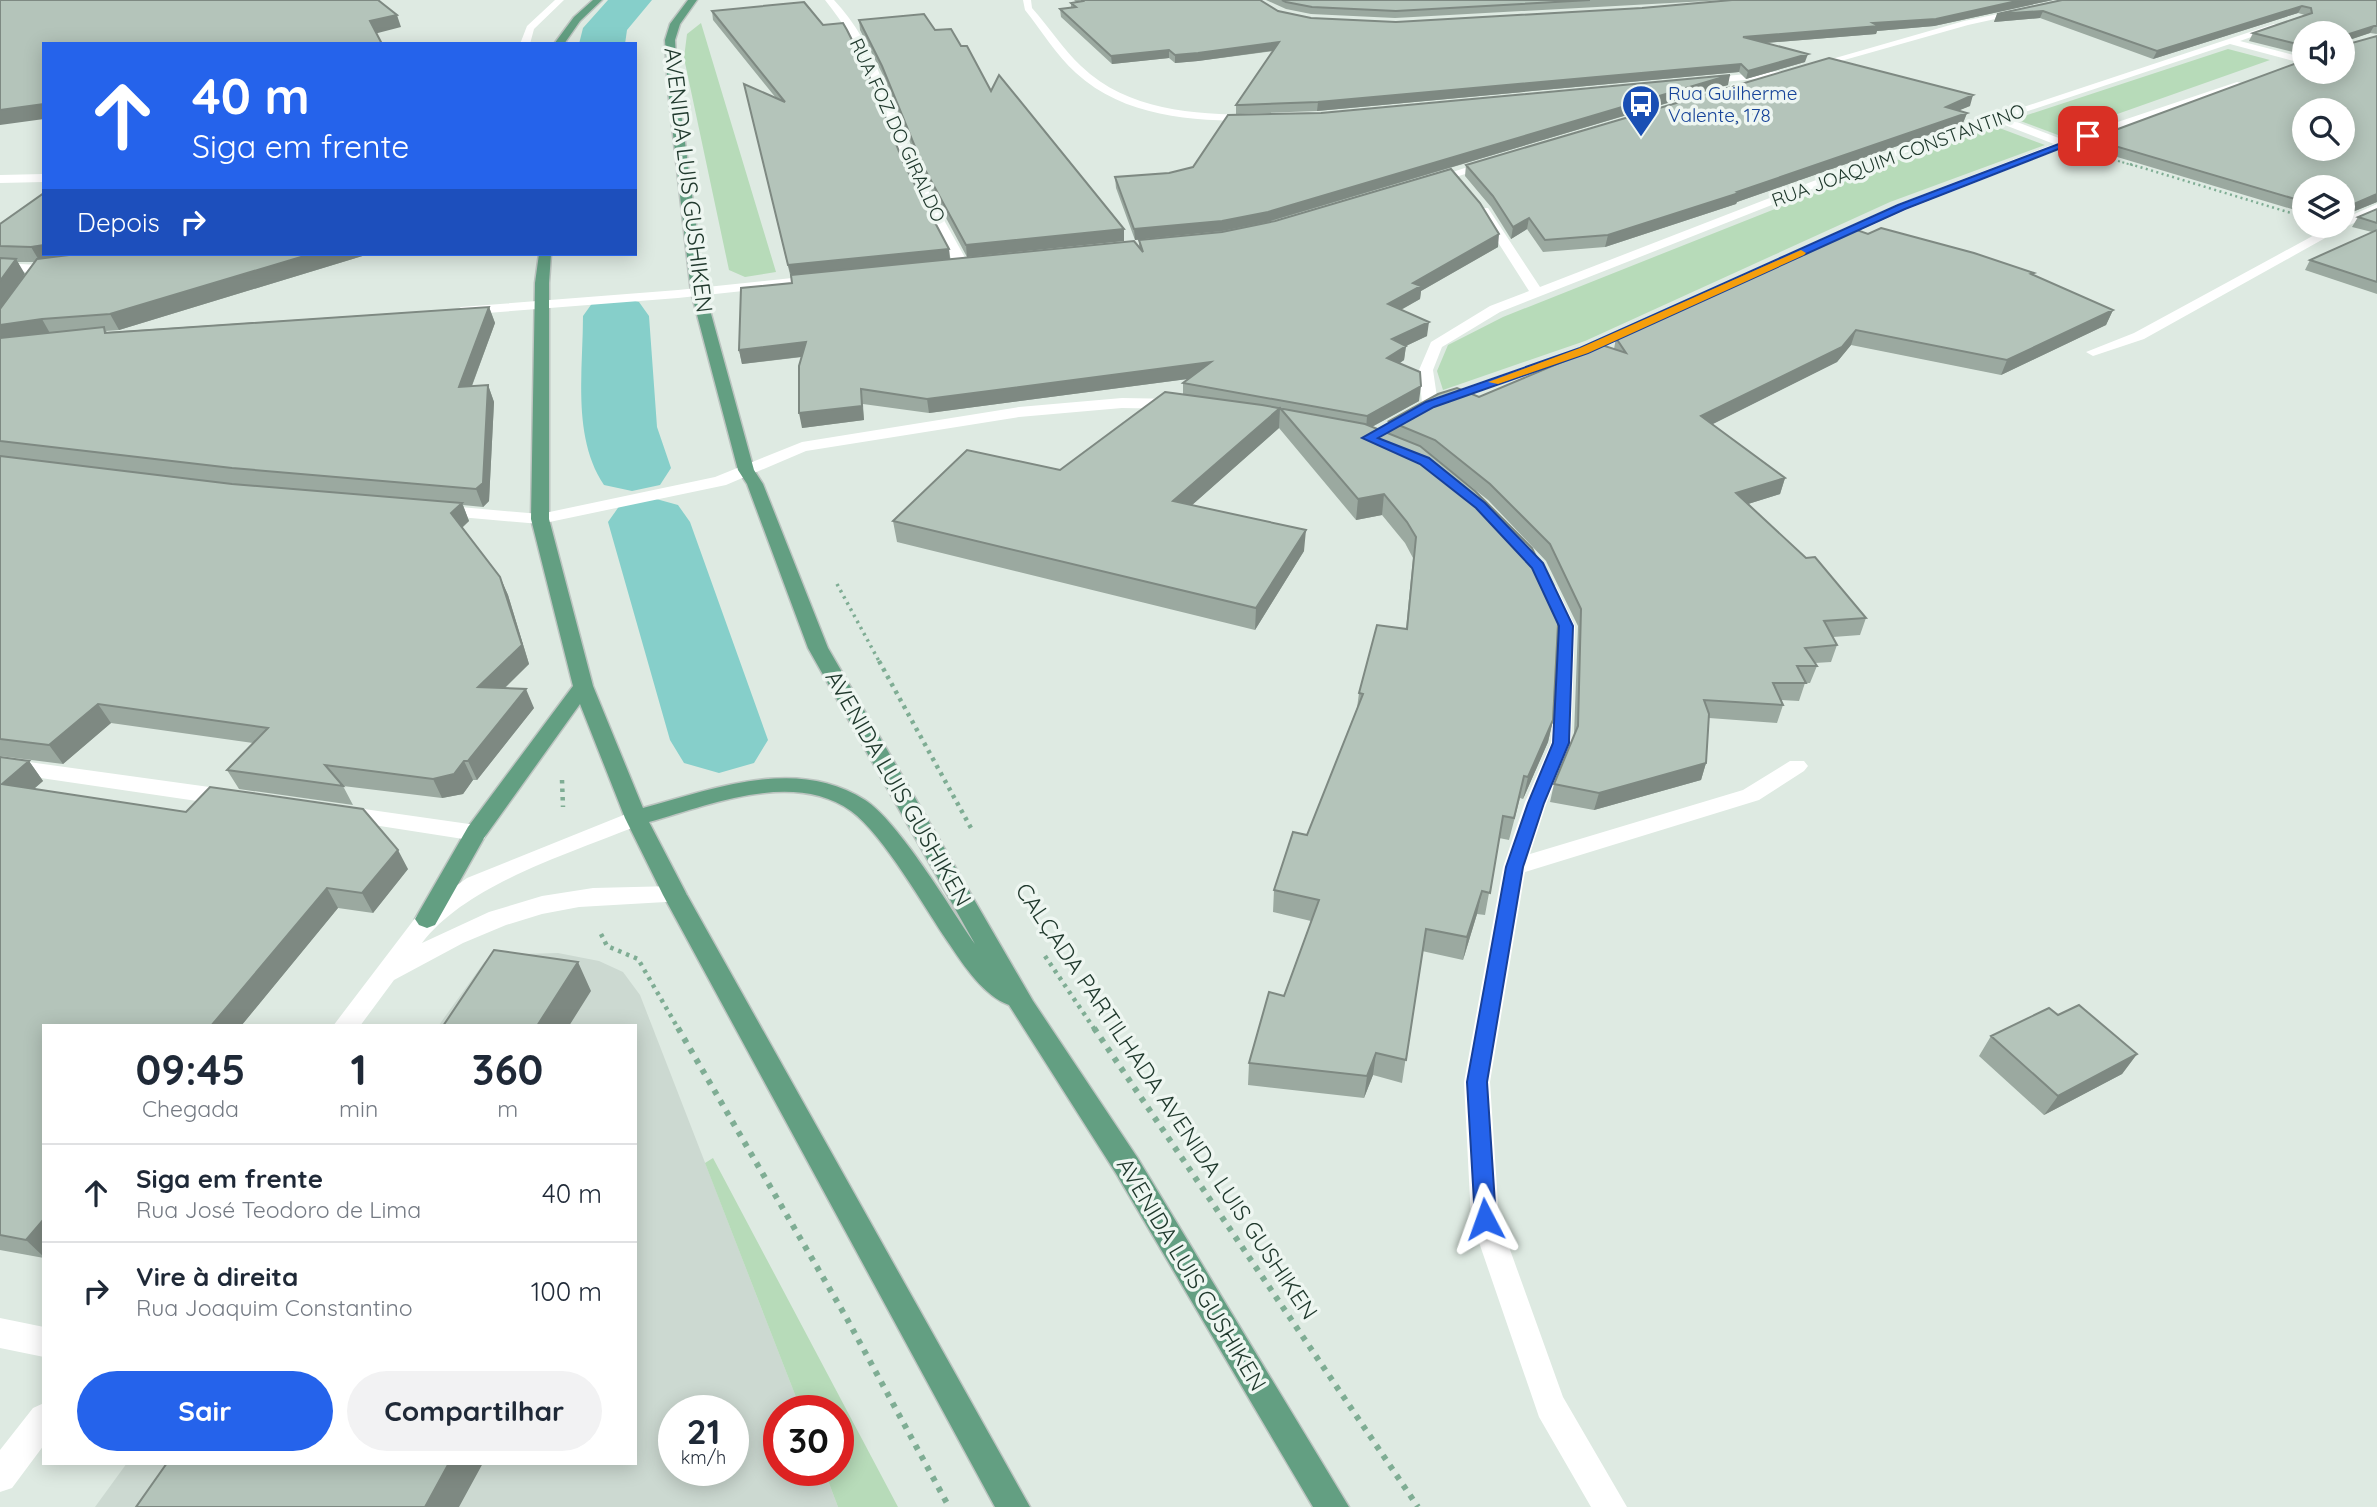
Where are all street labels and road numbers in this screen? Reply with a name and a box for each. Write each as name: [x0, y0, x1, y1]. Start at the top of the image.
street label: RUA FOZ DO GIRALDO: [845, 34, 951, 226]
street label: AVENIDA LUIS GUSHIKEN: [658, 46, 720, 314]
street label: RUA JOAQUIM CONSTANTINO: [1768, 98, 2028, 212]
street label: AVENIDA LUIS GUSHIKEN: [820, 665, 978, 911]
street label: CALÇADA PARTILHADA AVENIDA LUIS GUSHIKEN: [1010, 878, 1324, 1324]
street label: AVENIDA LUIS GUSHIKEN: [1111, 1152, 1273, 1396]

